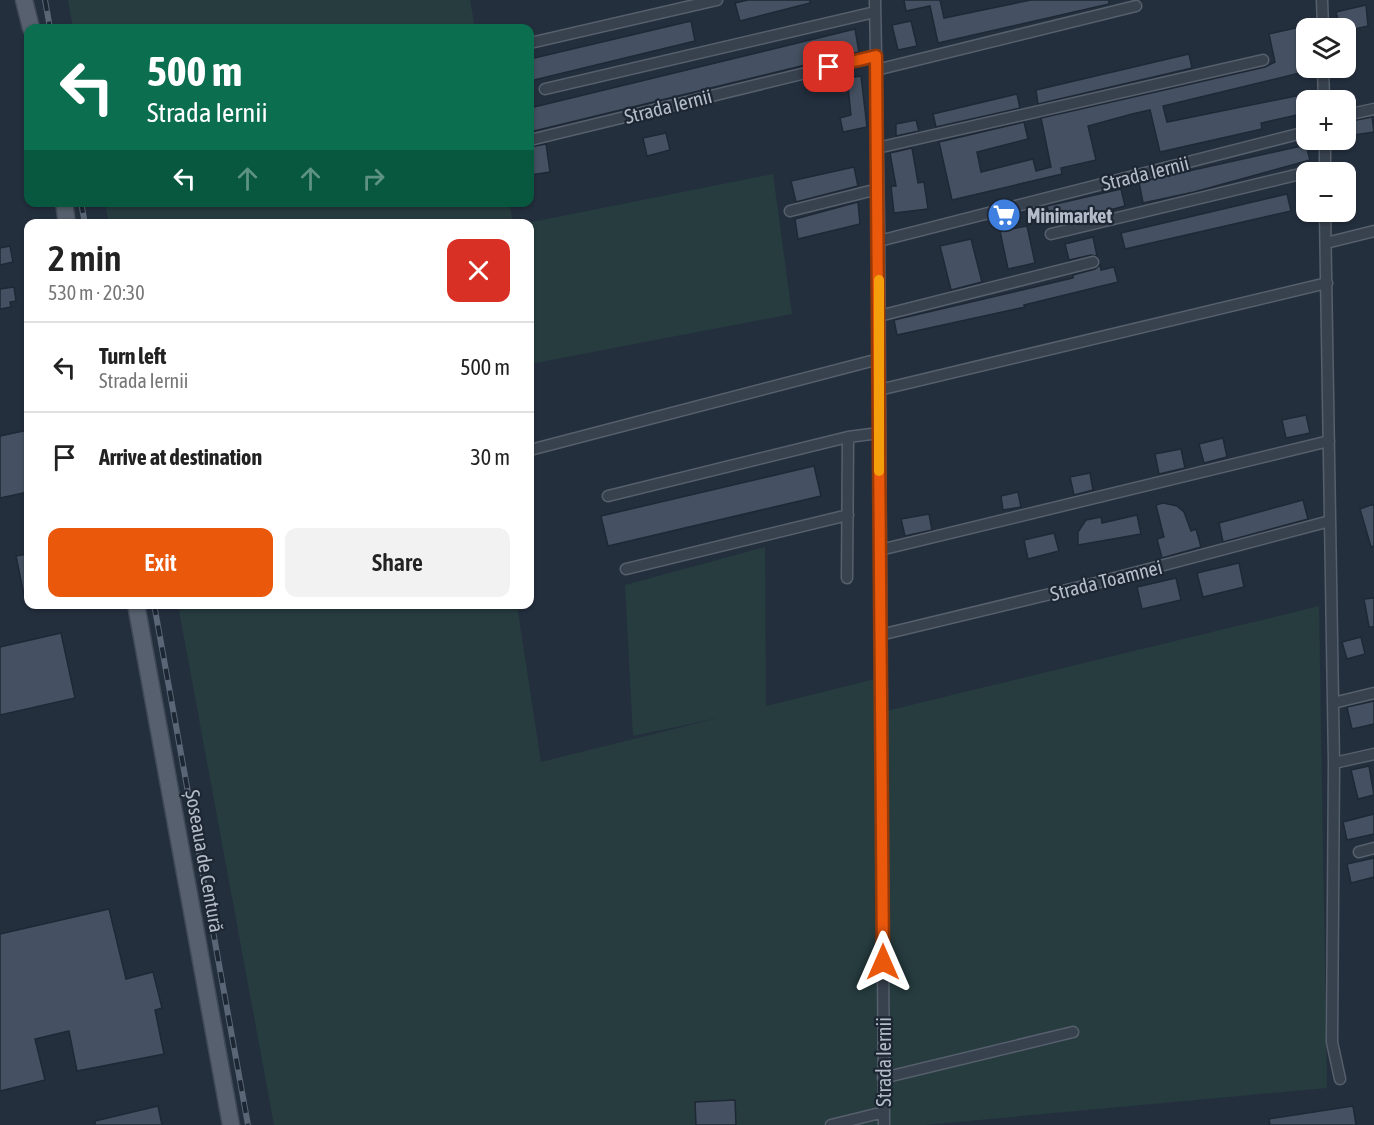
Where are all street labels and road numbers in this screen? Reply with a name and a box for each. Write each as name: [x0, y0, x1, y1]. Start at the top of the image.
street label: Strada Iernii: [622, 84, 714, 128]
street label: Strada Iernii: [1099, 151, 1191, 195]
street label: Strada Toamnei: [1048, 555, 1164, 605]
street label: Șoseaua de Centură: [181, 788, 229, 934]
street label: Strada Iernii: [872, 1017, 895, 1107]

